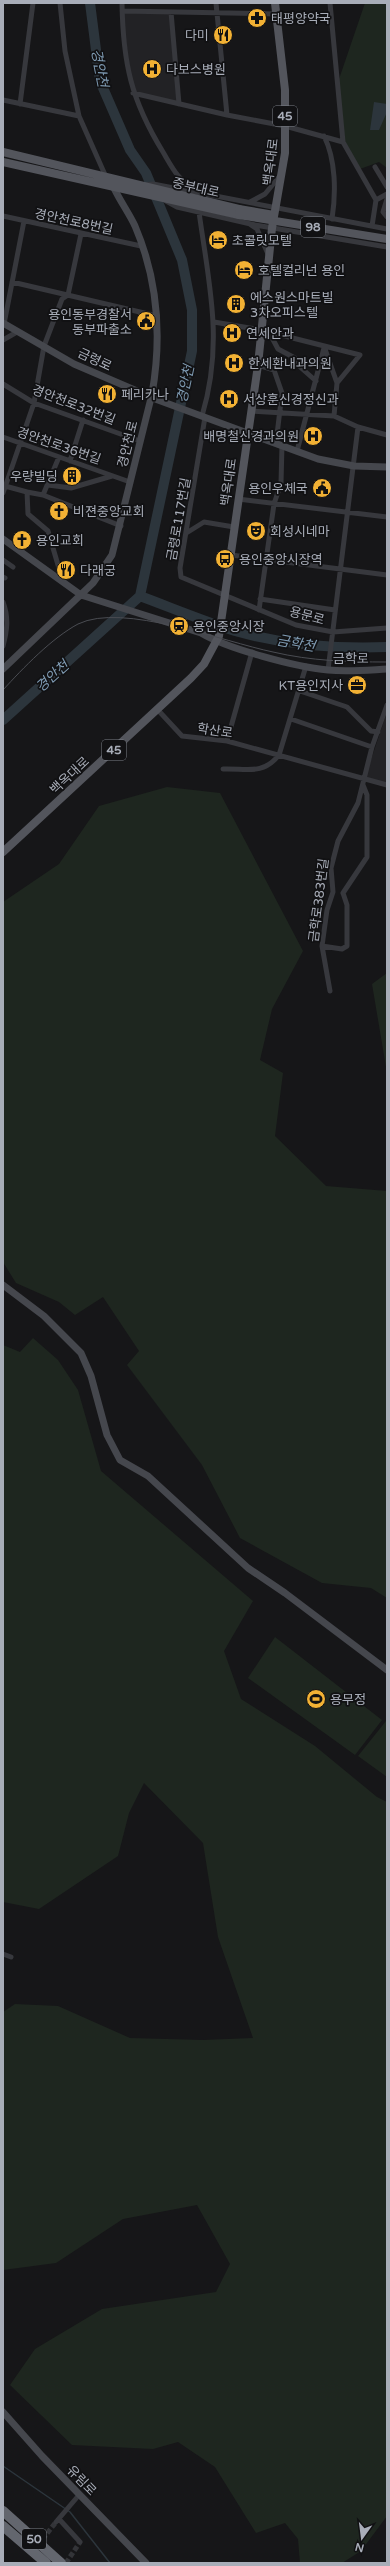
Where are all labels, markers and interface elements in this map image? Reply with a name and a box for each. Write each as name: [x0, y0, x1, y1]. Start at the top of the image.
pharmacy icon: 태평양약국: [246, 7, 268, 29]
place label: 태평양약국: [271, 11, 331, 27]
restaurant icon: 다미: [212, 24, 234, 46]
place label: 다미: [185, 28, 209, 44]
water label: 경안천: [87, 48, 112, 90]
hospital icon: 다보스병원: [141, 58, 163, 80]
place label: 다보스병원: [166, 62, 226, 78]
road number: 45: [273, 106, 297, 126]
street label: 백옥대로: [260, 137, 282, 187]
street label: 중부대로: [171, 175, 221, 201]
street label: 경안천로8번길: [33, 206, 115, 238]
road number: 98: [301, 217, 325, 237]
hotel icon: 초콜릿모텔: [207, 229, 229, 251]
place label: 초콜릿모텔: [232, 233, 292, 249]
hotel icon: 호텔컬리넌 용인: [233, 259, 255, 281]
place label: 호텔컬리넌 용인: [258, 263, 345, 279]
place label: 에스원스마트빌 3차오피스텔: [250, 290, 334, 321]
building icon: 에스원스마트빌 3차오피스텔: [225, 293, 247, 315]
place label: 용인동부경찰서 동부파출소: [48, 307, 132, 338]
public building icon: 용인동부경찰서 동부파출소: [135, 310, 157, 332]
hospital icon: 연세안과: [221, 322, 243, 344]
place label: 연세안과: [246, 326, 294, 342]
street label: 금령로: [75, 345, 114, 375]
hospital icon: 한세환내과의원: [223, 352, 245, 374]
place label: 한세환내과의원: [248, 356, 332, 372]
water label: 경안천: [173, 362, 198, 405]
street label: 경안천로32번길: [30, 382, 118, 428]
restaurant icon: 페리카나: [96, 383, 118, 405]
place label: 페리카나: [121, 387, 169, 403]
hospital icon: 서상훈신경정신과: [218, 388, 240, 410]
place label: 서상훈신경정신과: [243, 392, 339, 408]
street label: 경안천로: [114, 419, 142, 469]
street label: 경안천로36번길: [14, 424, 103, 468]
hospital icon: 배명철신경과의원: [302, 425, 324, 447]
place label: 배명철신경과의원: [203, 429, 299, 445]
street label: 백옥대로: [218, 457, 240, 507]
building icon: 우량빌딩: [61, 465, 83, 487]
place label: 우량빌딩: [10, 469, 58, 485]
street label: 금령로117번길: [164, 476, 194, 562]
public building icon: 용인우체국: [311, 477, 333, 499]
place label: 용인우체국: [248, 481, 308, 497]
church icon: 비젼중앙교회: [48, 500, 70, 522]
place label: 비젼중앙교회: [73, 504, 145, 520]
theatre icon: 회성시네마: [245, 520, 267, 542]
place label: 회성시네마: [270, 524, 330, 540]
church icon: 용인교회: [11, 529, 33, 551]
place label: 용인교회: [36, 533, 84, 549]
bus stop icon: 용인중앙시장역: [214, 548, 236, 570]
place label: 용인중앙시장역: [239, 552, 323, 568]
restaurant icon: 다래궁: [55, 559, 77, 581]
place label: 다래궁: [80, 563, 116, 579]
street label: 용문로: [287, 604, 326, 628]
station icon: 용인중앙시장: [168, 615, 190, 637]
place label: 용인중앙시장: [193, 619, 265, 635]
water label: 금학천: [275, 632, 318, 655]
street label: 금학로: [333, 651, 369, 667]
water label: 경안천: [32, 656, 73, 696]
office icon: KT용인지사: [346, 674, 368, 696]
place label: KT용인지사: [279, 678, 343, 694]
street label: 학산로: [196, 720, 234, 742]
road number: 45: [102, 740, 126, 760]
street label: 백옥대로: [47, 754, 93, 798]
street label: 금학로383번길: [306, 857, 332, 943]
sports icon: 용무정: [305, 1688, 327, 1710]
place label: 용무정: [330, 1692, 366, 1708]
street label: 유림로: [63, 2462, 100, 2499]
north arrow: [342, 2518, 382, 2558]
road number: 50: [22, 2529, 46, 2549]
text: N: [354, 2540, 366, 2555]

